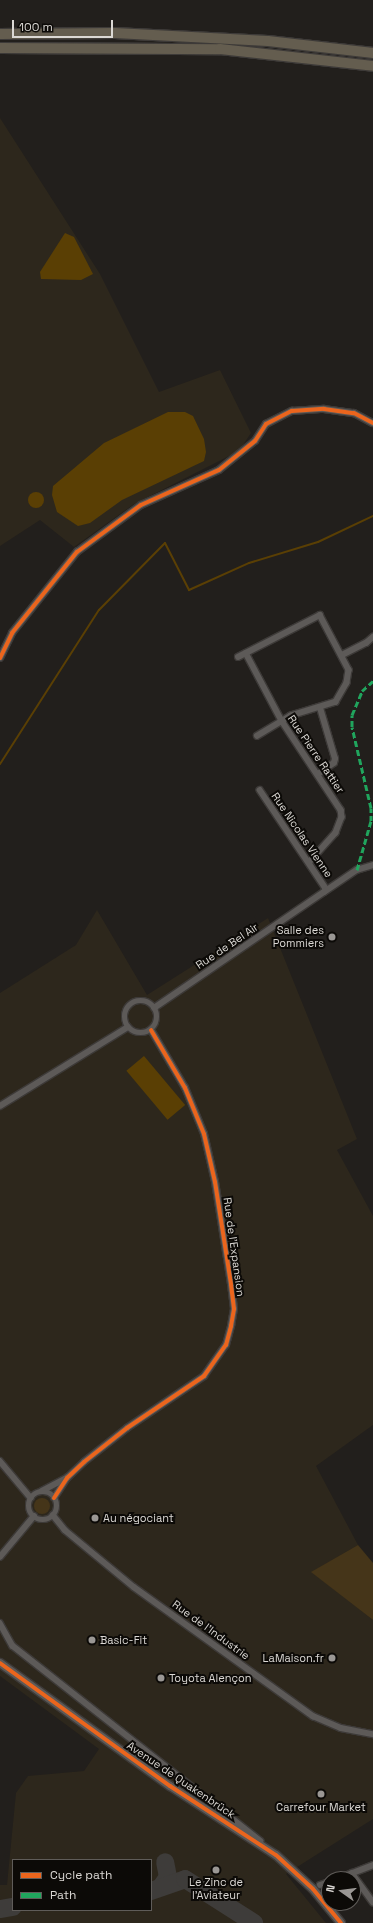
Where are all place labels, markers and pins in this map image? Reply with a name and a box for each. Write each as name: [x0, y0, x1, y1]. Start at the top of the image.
place label: Salle des Pommiers: [273, 924, 324, 950]
marker: Salle des Pommiers: [327, 932, 337, 942]
place label: Au négociant: [103, 1511, 174, 1525]
marker: Au négociant: [90, 1513, 100, 1523]
place label: Basic-Fit: [100, 1633, 147, 1647]
marker: Basic-Fit: [87, 1635, 97, 1645]
place label: LaMaison.fr: [263, 1651, 324, 1665]
marker: LaMaison.fr: [327, 1653, 337, 1663]
place label: Toyota Alençon: [169, 1671, 252, 1685]
marker: Toyota Alençon: [156, 1673, 166, 1683]
marker: Carrefour Market: [316, 1789, 326, 1799]
place label: Carrefour Market: [276, 1800, 366, 1814]
marker: Le Zinc de l'Aviateur: [211, 1865, 221, 1875]
place label: Le Zinc de l'Aviateur: [189, 1876, 243, 1902]

